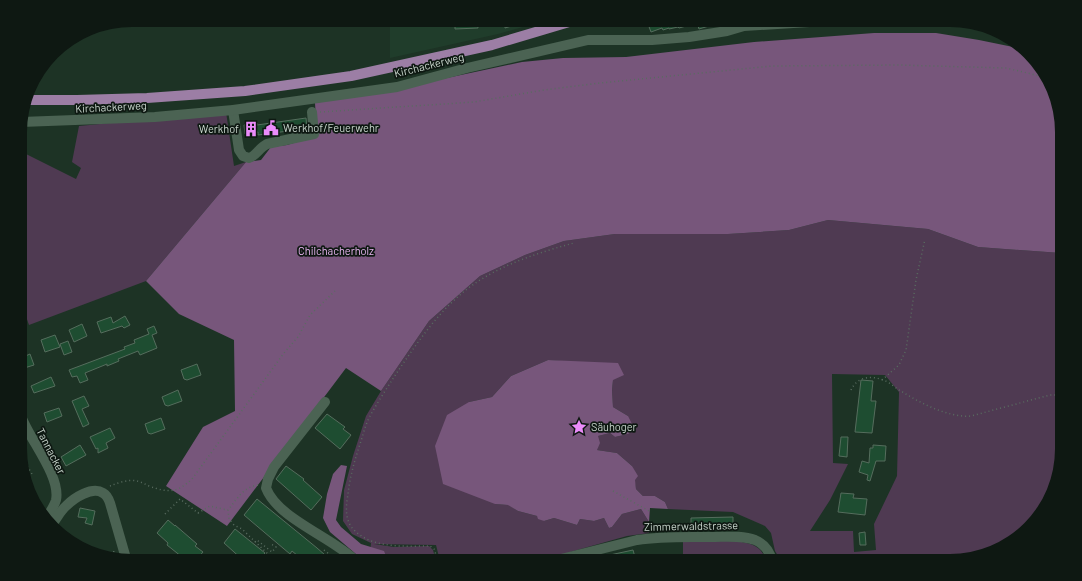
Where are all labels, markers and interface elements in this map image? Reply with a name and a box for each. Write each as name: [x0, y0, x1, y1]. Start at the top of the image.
street label: Kirchackerweg: [393, 50, 465, 79]
street label: Kirchackerweg: [75, 98, 147, 115]
public building icon: Werkhof/Feuerwehr: [262, 119, 280, 137]
building icon: Werkhof: [242, 120, 260, 138]
place label: Werkhof/Feuerwehr: [283, 121, 379, 134]
place label: Werkhof: [199, 122, 239, 135]
park label: Chilchacherholz: [298, 244, 374, 257]
place icon: Säuhoger: [570, 418, 588, 436]
place label: Säuhoger: [591, 420, 637, 433]
street label: Tannacker: [34, 426, 69, 476]
street label: Zimmerwaldstrasse: [644, 518, 738, 533]

